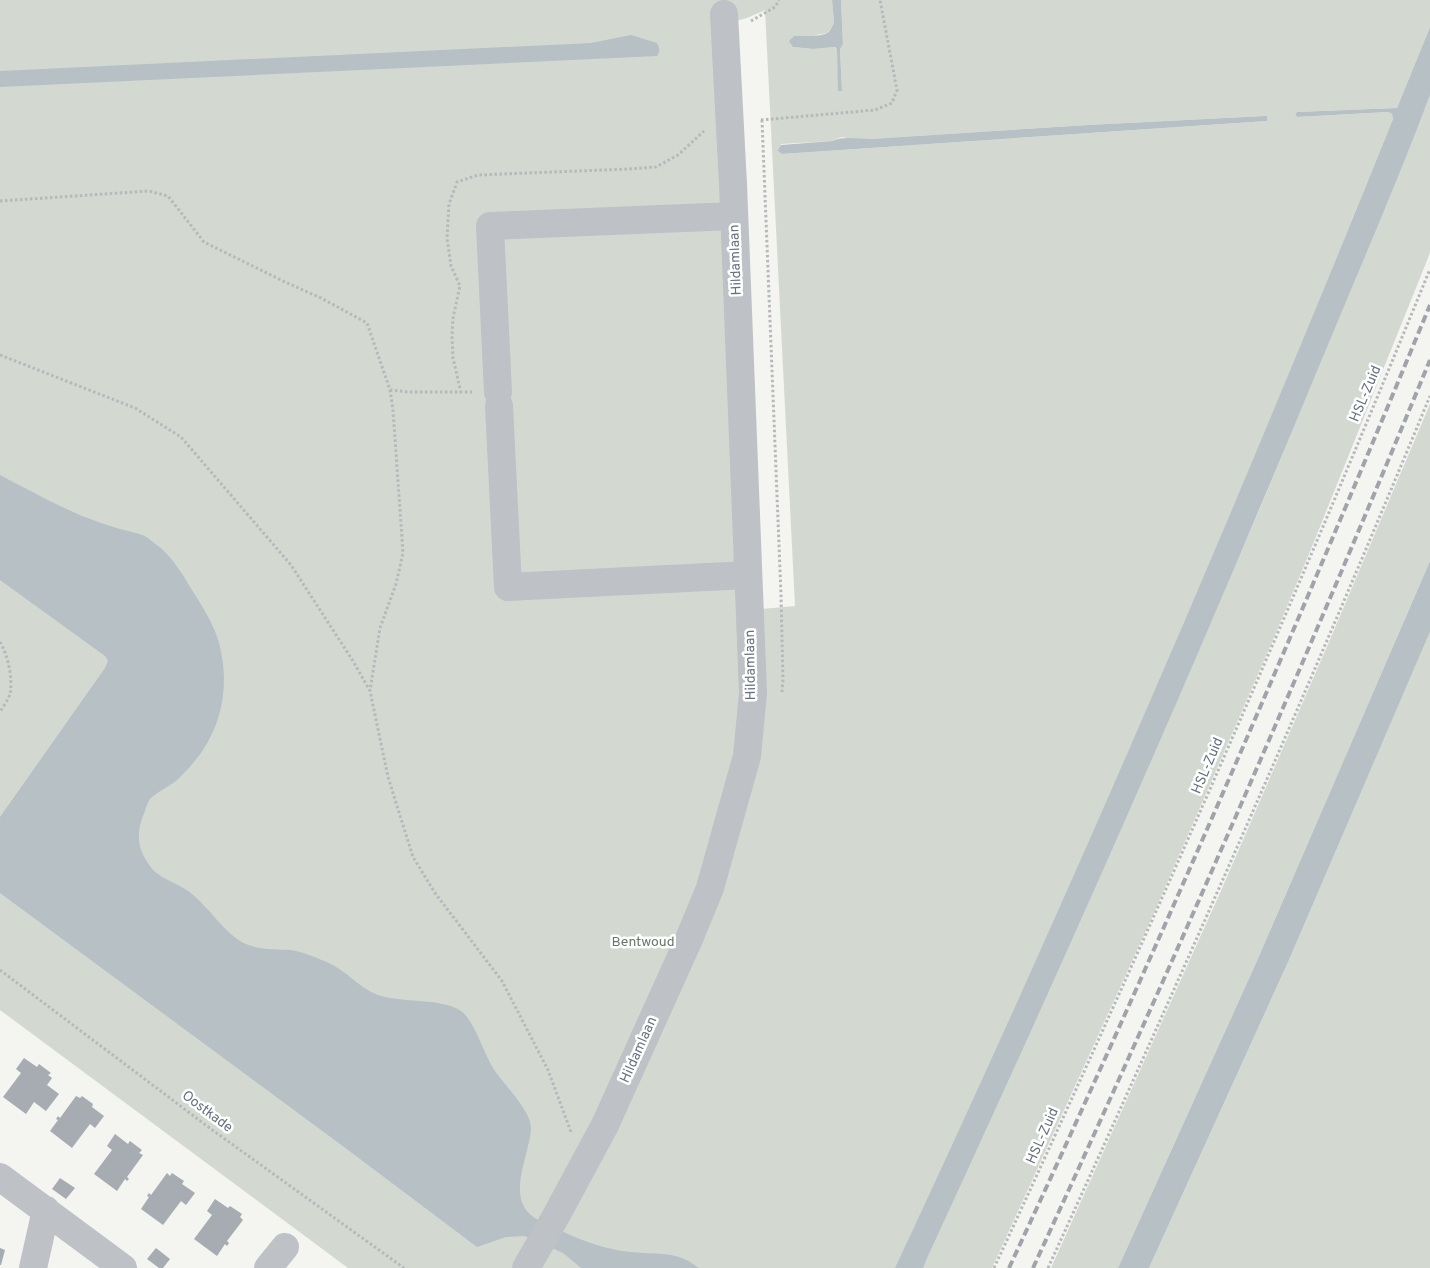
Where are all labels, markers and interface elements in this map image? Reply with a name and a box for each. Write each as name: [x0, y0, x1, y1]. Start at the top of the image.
street label: Hildamlaan: [726, 224, 746, 296]
street label: HSL-Zuid: [1347, 363, 1385, 425]
street label: Hildamlaan: [742, 629, 760, 701]
street label: HSL-Zuid: [1189, 735, 1227, 797]
park label: Bentwoud: [611, 934, 675, 951]
street label: Hildamlaan: [617, 1014, 661, 1086]
street label: Oostkade: [178, 1087, 236, 1137]
street label: HSL-Zuid: [1023, 1105, 1063, 1167]

